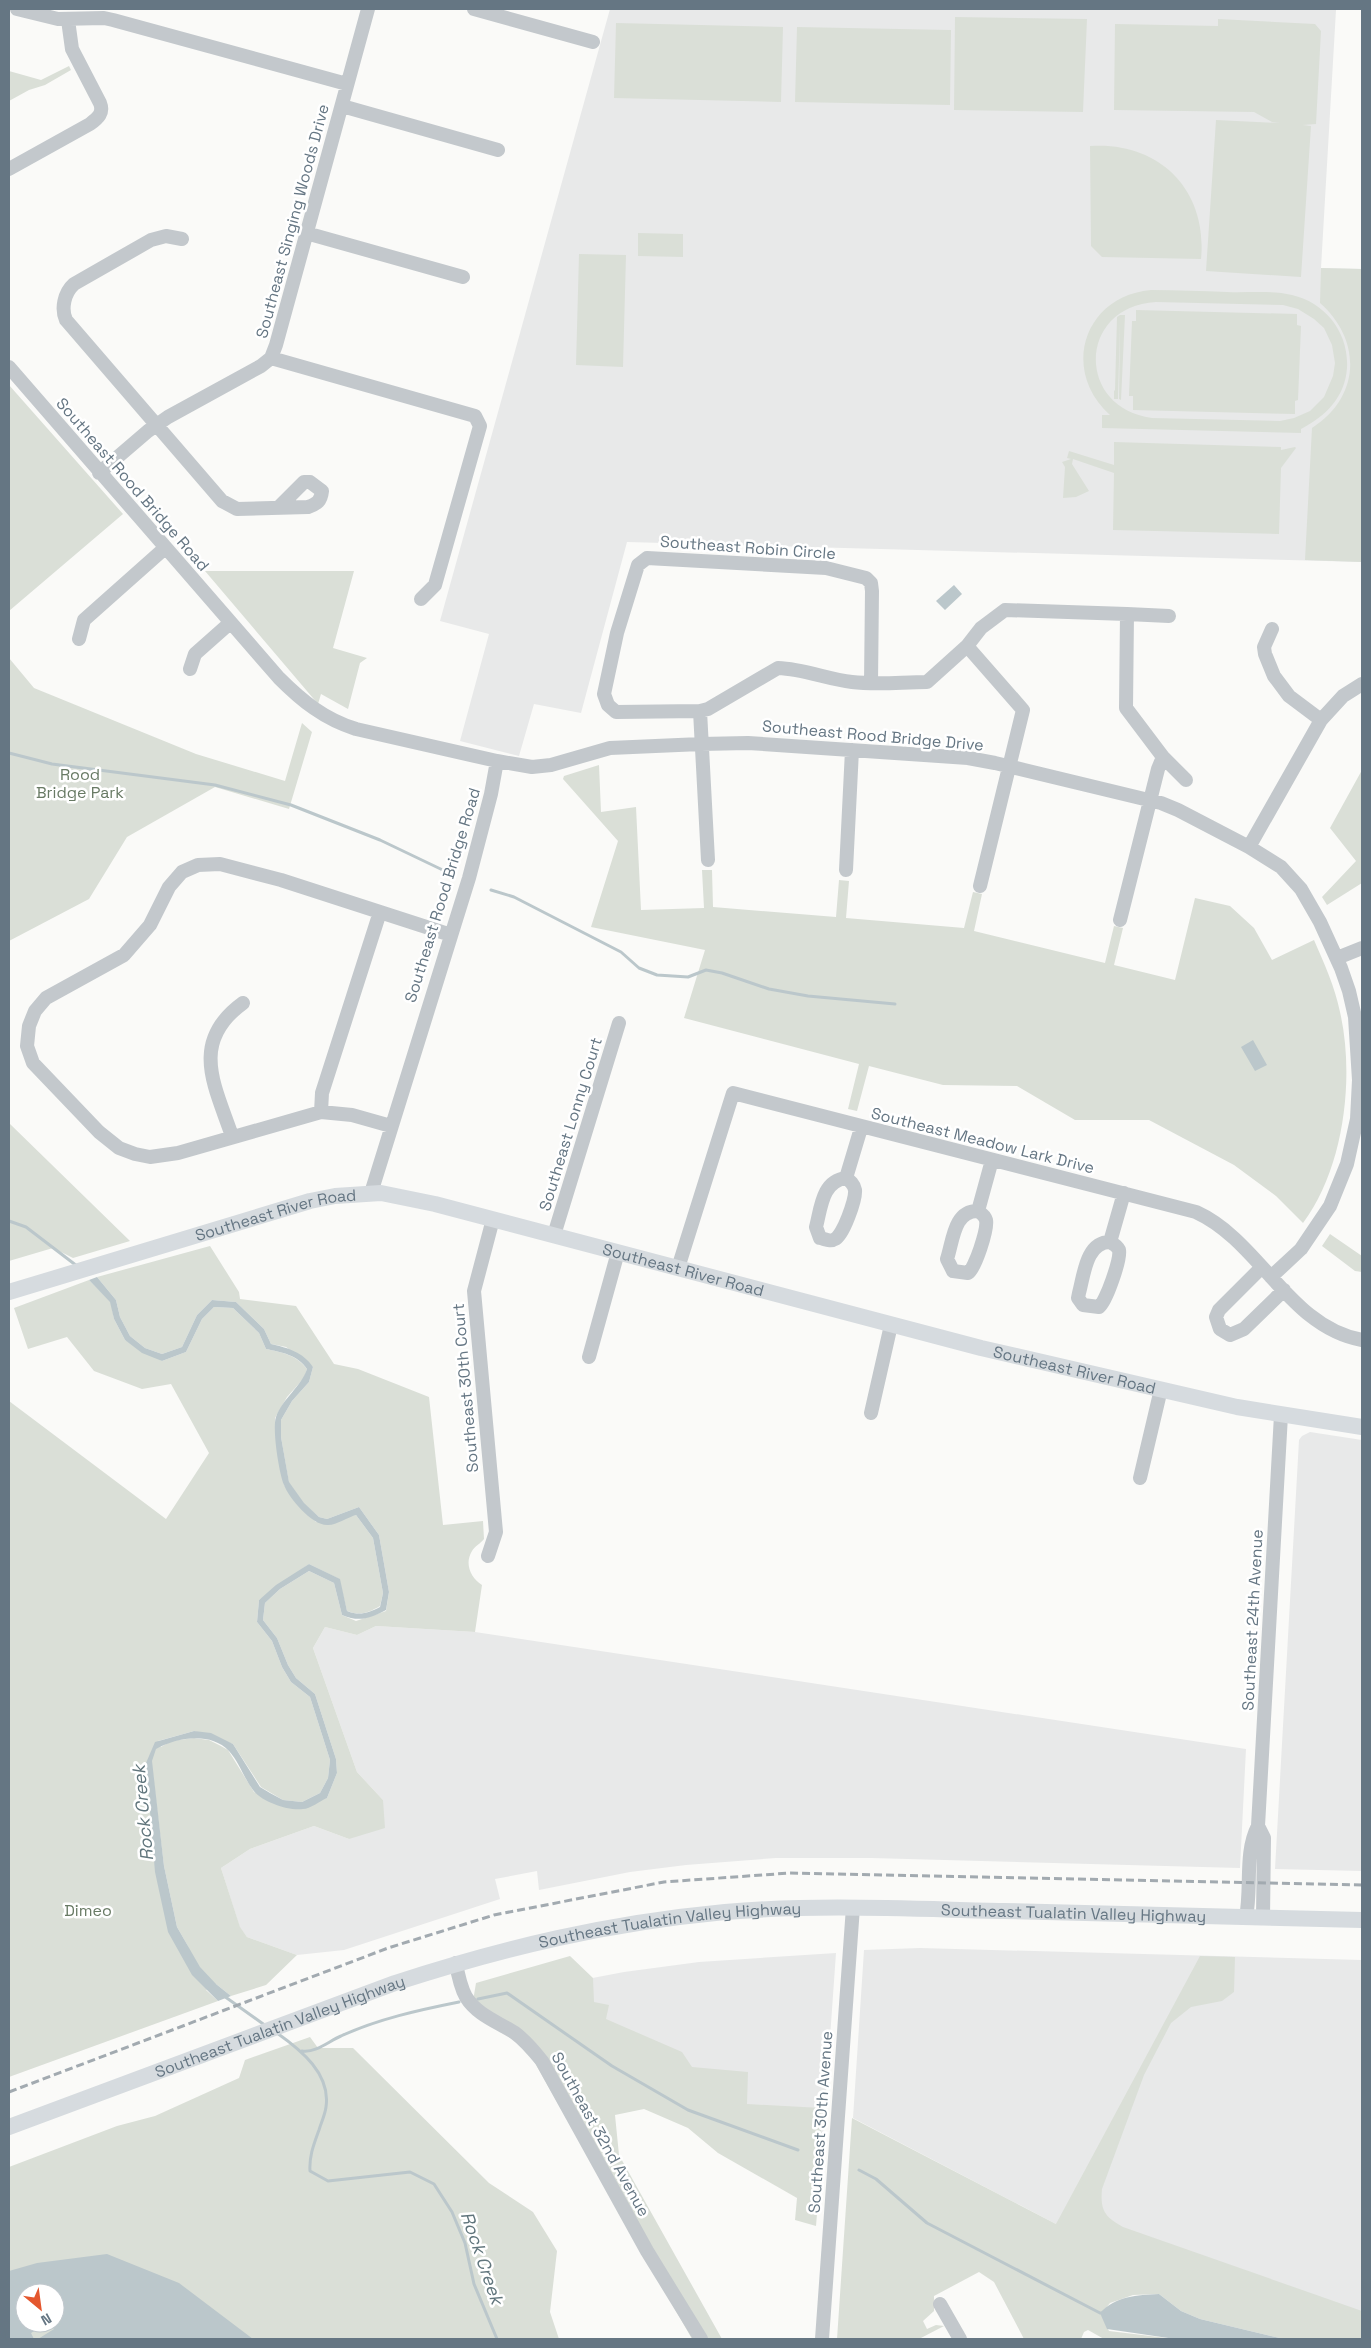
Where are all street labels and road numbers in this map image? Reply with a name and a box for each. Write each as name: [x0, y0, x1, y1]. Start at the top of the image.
street label: Southeast Singing Woods Drive: [251, 102, 334, 340]
street label: Southeast Rood Bridge Road: [51, 393, 214, 575]
street label: Southeast Robin Circle: [659, 531, 836, 564]
street label: Southeast Rood Bridge Drive: [761, 715, 985, 756]
street label: Southeast Rood Bridge Road: [400, 785, 485, 1005]
street label: Southeast Lonny Court: [534, 1035, 607, 1213]
street label: Southeast Meadow Lark Drive: [869, 1103, 1097, 1178]
street label: Southeast River Road: [193, 1185, 357, 1246]
street label: Southeast River Road: [600, 1239, 766, 1301]
street label: Southeast 30th Court: [448, 1303, 483, 1473]
street label: Southeast River Road: [991, 1341, 1158, 1399]
street label: Southeast 24th Avenue: [1237, 1529, 1268, 1711]
street label: Southeast Tualatin Valley Highway: [537, 1898, 802, 1953]
street label: Southeast Tualatin Valley Highway: [941, 1899, 1206, 1927]
street label: Southeast Tualatin Valley Highway: [152, 1971, 408, 2083]
street label: Southeast 30th Avenue: [804, 2030, 837, 2214]
street label: Southeast 32nd Avenue: [547, 2048, 655, 2220]

